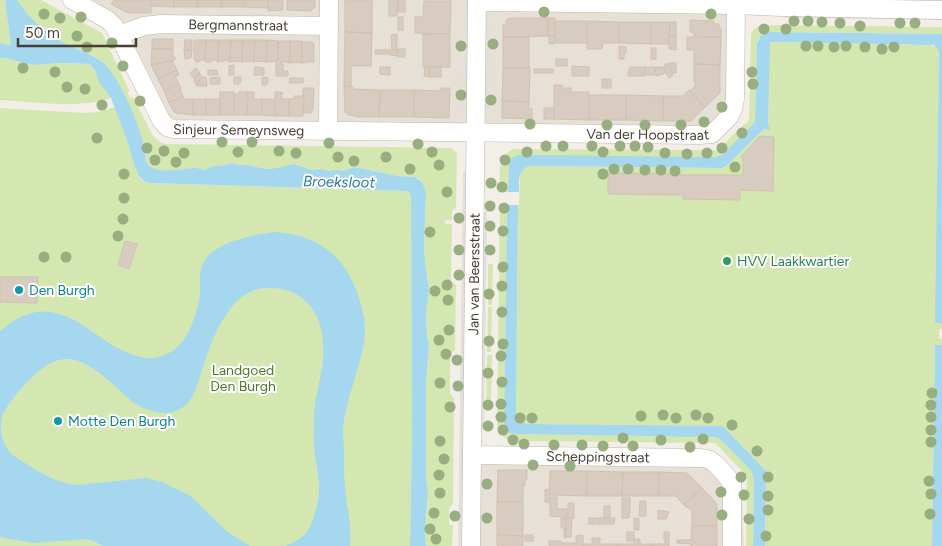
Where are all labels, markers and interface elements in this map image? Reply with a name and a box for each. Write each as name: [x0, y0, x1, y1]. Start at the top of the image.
scale bar: [18, 15, 135, 47]
street label: Bergmannstraat: [188, 16, 288, 35]
text: 50 m: [25, 24, 60, 42]
street label: Sinjeur Semeynsweg: [173, 121, 304, 139]
street label: Van der Hoopstraat: [586, 126, 710, 144]
water label: Broeksloot: [303, 172, 375, 192]
street label: Jan van Beersstraat: [465, 213, 484, 335]
place label: HVV Laakkwartier: [737, 253, 849, 270]
marker: HVV Laakkwartier: [721, 255, 733, 267]
place label: Den Burgh: [29, 282, 95, 299]
marker: Den Burgh: [13, 284, 25, 296]
park label: Landgoed Den Burgh: [210, 362, 276, 395]
place label: Motte Den Burgh: [68, 413, 175, 430]
marker: Motte Den Burgh: [52, 415, 64, 427]
street label: Scheppingstraat: [546, 448, 650, 466]

